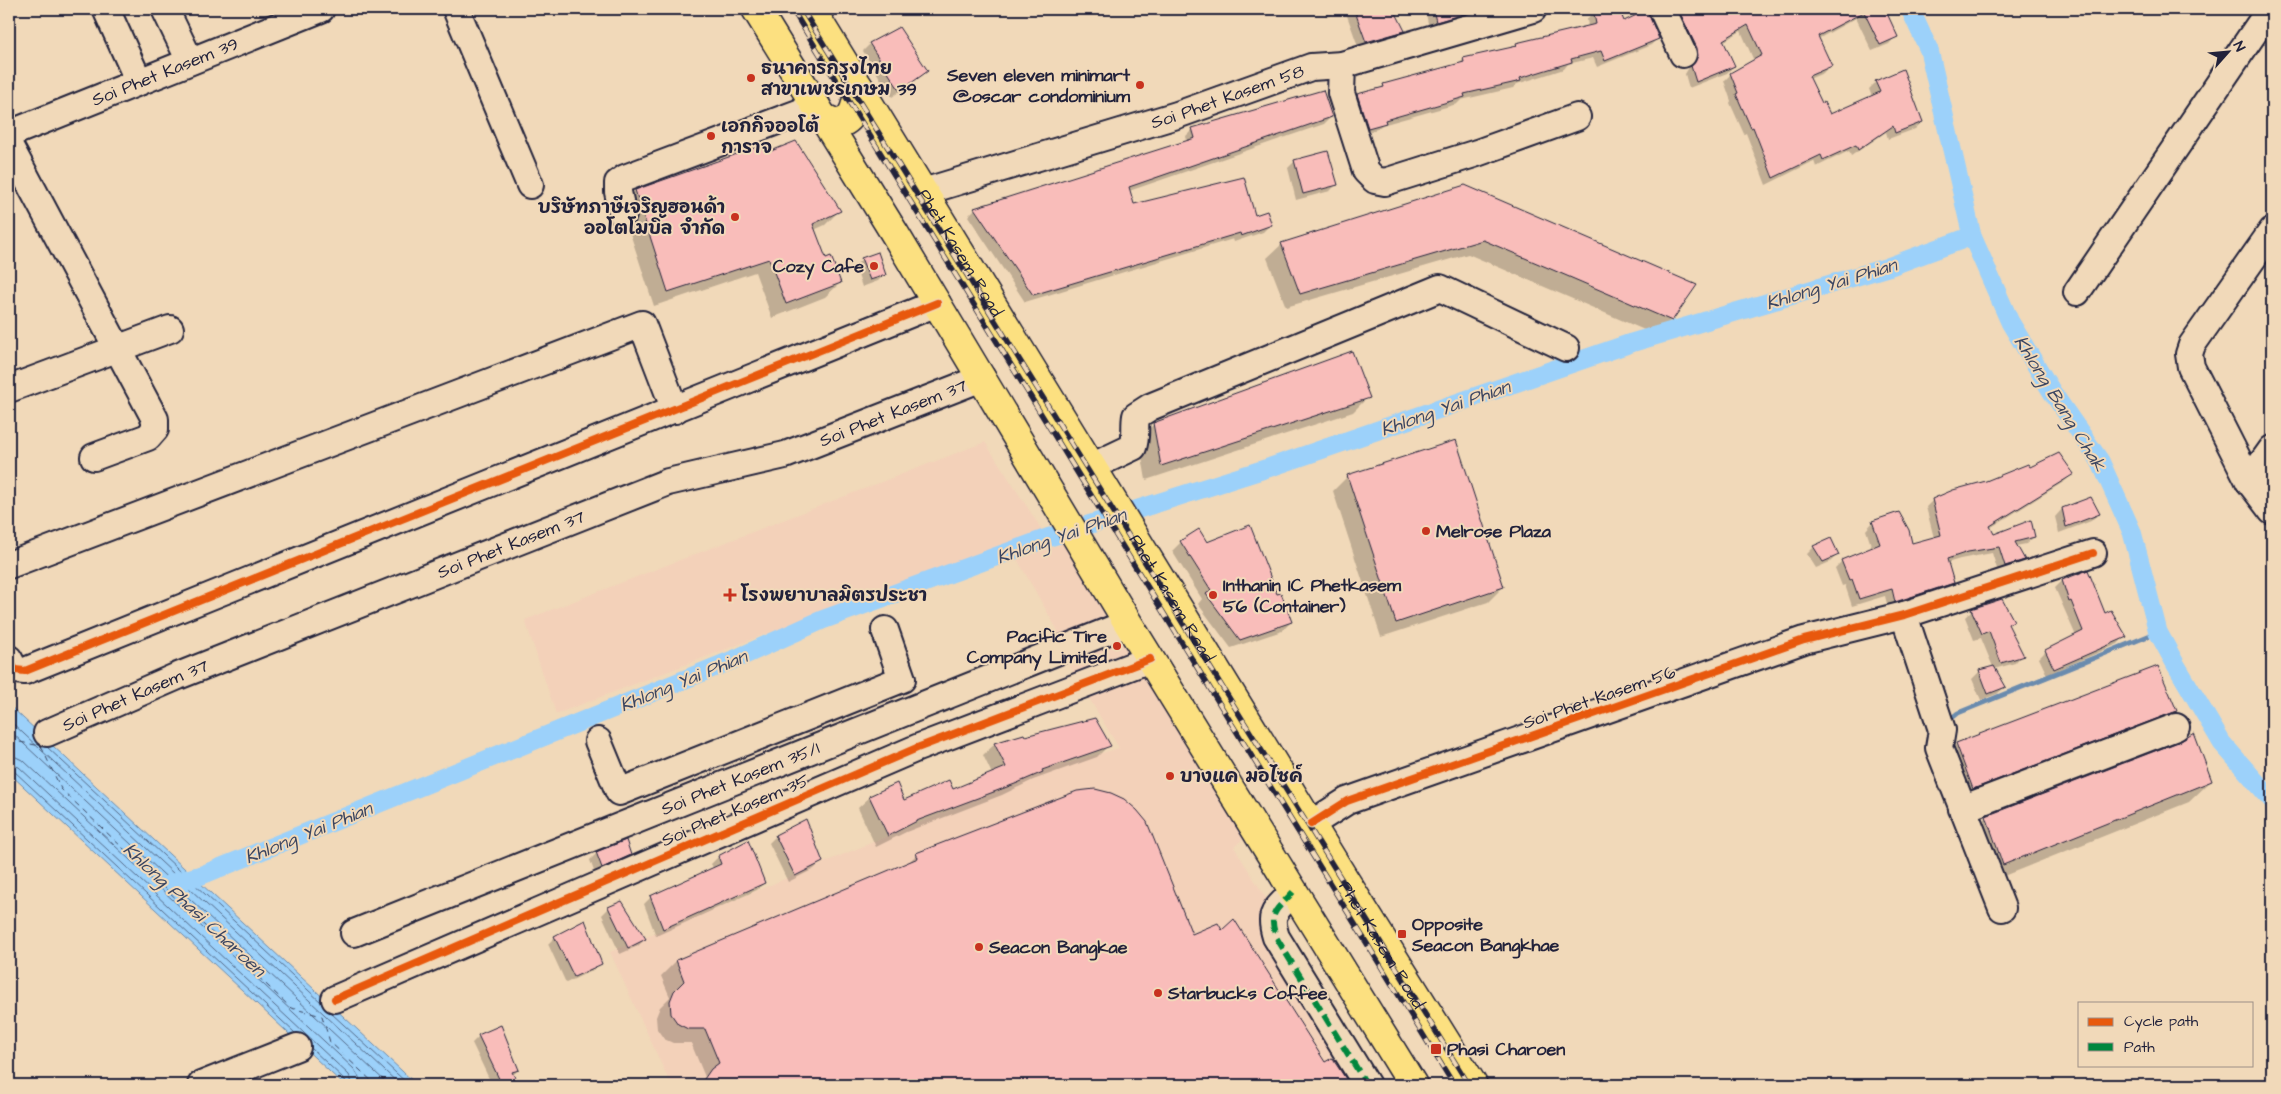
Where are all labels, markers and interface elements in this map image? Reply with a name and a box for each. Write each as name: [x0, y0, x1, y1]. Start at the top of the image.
north arrow: [2204, 28, 2254, 78]
street label: Soi Phet Kasem 39: [88, 31, 242, 113]
text: N: [2228, 38, 2250, 55]
place label: ธนาคารกรุงไทย สาขาเพชรเกษม 39: [761, 56, 917, 102]
street label: Soi Phet Kasem 58: [1148, 58, 1308, 135]
place label: Seven eleven minimart @oscar condominium: [946, 63, 1131, 109]
marker: ธนาคารกรุงไทย สาขาเพชรเกษม 39: [745, 72, 757, 84]
marker: Seven eleven minimart @oscar condominium: [1134, 79, 1146, 91]
place label: เอกกิจออโต้ การาจ: [721, 114, 820, 160]
marker: เอกกิจออโต้ การาจ: [705, 130, 717, 142]
street label: Phet Kasem Road: [911, 184, 1009, 322]
place label: บริษัทภาษีเจริญฮอนด้า ออโตโมบิล จำกัด: [538, 195, 725, 241]
marker: บริษัทภาษีเจริญฮอนด้า ออโตโมบิล จำกัด: [729, 211, 741, 223]
water label: Khlong Yai Phian: [1763, 251, 1902, 317]
place label: Cozy Cafe: [773, 254, 864, 280]
marker: Cozy Cafe: [868, 260, 880, 272]
water label: Khlong Bang Chak: [2007, 331, 2113, 477]
street label: Soi Phet Kasem 37: [816, 373, 971, 453]
water label: Khlong Yai Phian: [1377, 373, 1515, 443]
water label: Khlong Yai Phian: [993, 501, 1131, 571]
street label: Soi Phet Kasem 37: [434, 504, 589, 585]
place label: Melrose Plaza: [1436, 519, 1552, 544]
marker: Melrose Plaza: [1420, 525, 1432, 537]
street label: Phet Kasem Road: [1123, 530, 1221, 667]
place label: Inthanin IC Phetkasem 56 (Container): [1223, 573, 1402, 619]
place label: โรงพยาบาลมิตรประชา: [740, 583, 927, 608]
marker: โรงพยาบาลมิตรประชา: [723, 588, 737, 602]
marker: Inthanin IC Phetkasem 56 (Container): [1207, 589, 1219, 601]
place label: Pacific Tire Company Limited: [967, 624, 1108, 671]
marker: Pacific Tire Company Limited: [1111, 640, 1123, 652]
water label: Khlong Yai Phian: [616, 643, 753, 719]
street label: Soi Phet Kasem 37: [58, 653, 212, 738]
street label: Soi Phet Kasem 56: [1519, 660, 1679, 735]
street label: Soi Phet Kasem 35/1: [659, 736, 823, 820]
place label: บางแค มอไซค์: [1180, 763, 1303, 789]
street label: Soi Phet Kasem 35: [658, 769, 812, 851]
marker: บางแค มอไซค์: [1164, 770, 1176, 782]
water label: Khlong Yai Phian: [241, 795, 378, 871]
water label: Khlong Phasi Charoen: [117, 837, 272, 984]
street label: Phet Kasem Road: [1333, 876, 1431, 1014]
place label: Opposite Seacon Bangkhae: [1411, 912, 1560, 959]
marker: Opposite Seacon Bangkhae: [1396, 928, 1408, 940]
place label: Seacon Bangkae: [988, 935, 1128, 961]
marker: Seacon Bangkae: [973, 941, 985, 953]
place label: Starbucks Coffee: [1167, 981, 1328, 1006]
marker: Starbucks Coffee: [1152, 987, 1164, 999]
legend: [2078, 1002, 2254, 1066]
text: Cycle path: [2124, 1011, 2199, 1033]
place label: Phasi Charoen: [1447, 1037, 1565, 1062]
text: Path: [2124, 1037, 2155, 1058]
marker: Phasi Charoen: [1429, 1042, 1443, 1056]

